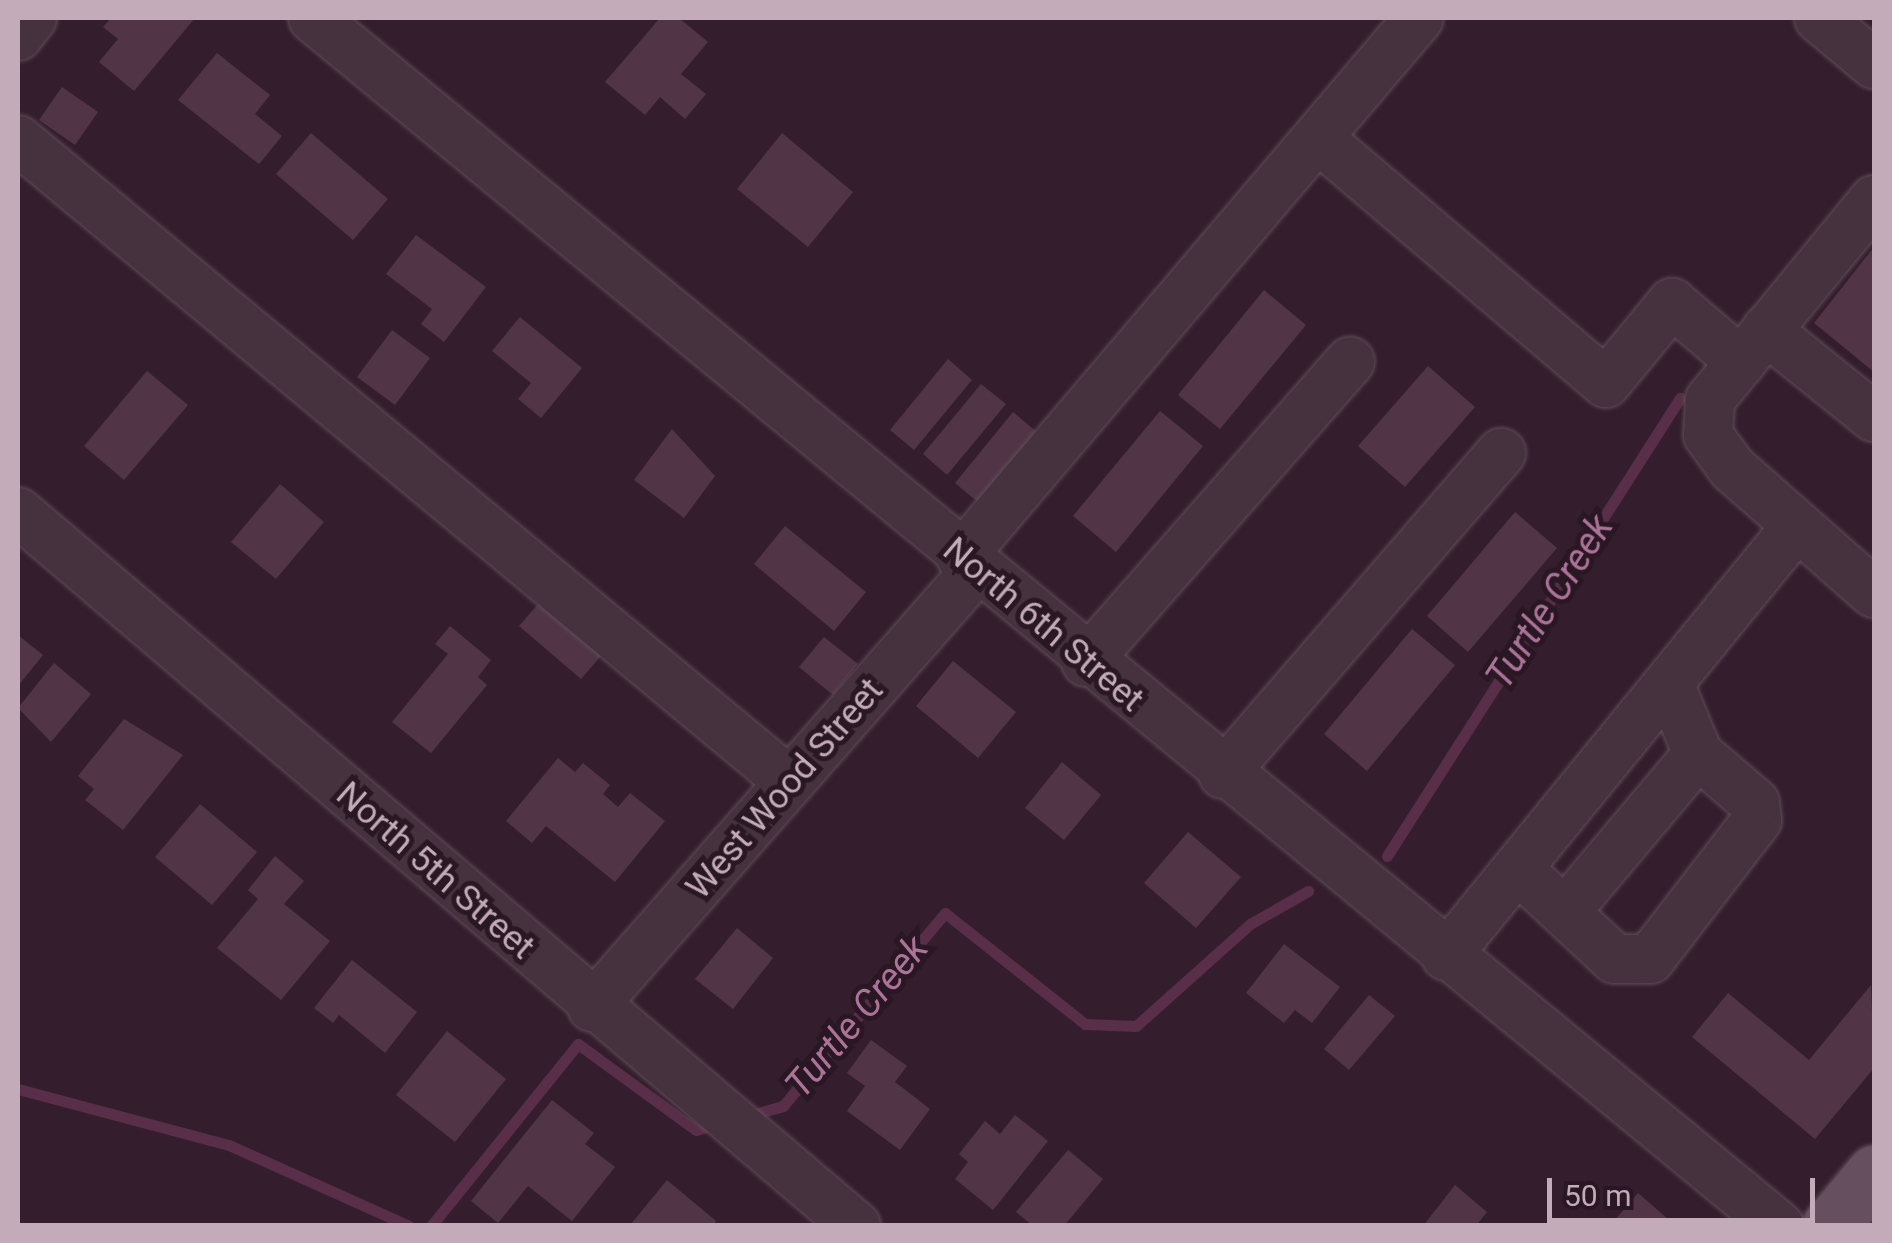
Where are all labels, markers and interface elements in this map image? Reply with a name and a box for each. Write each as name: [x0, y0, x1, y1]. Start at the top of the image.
water label: Turtle Creek: [1477, 507, 1623, 697]
street label: North 6th Street: [934, 529, 1152, 721]
street label: West Wood Street: [678, 670, 892, 908]
street label: North 5th Street: [327, 774, 543, 968]
water label: Turtle Creek: [776, 927, 938, 1107]
scale bar: [1552, 1158, 1820, 1220]
text: 50 m: [1564, 1178, 1631, 1213]

